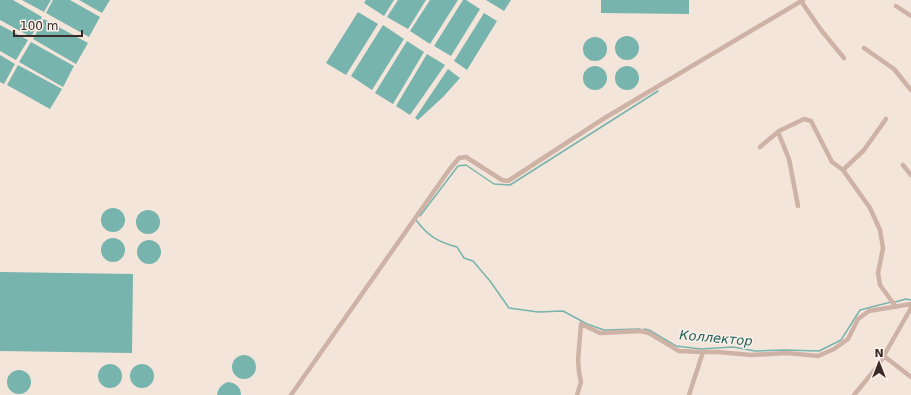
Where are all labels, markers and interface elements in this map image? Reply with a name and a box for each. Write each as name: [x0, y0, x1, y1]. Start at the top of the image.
scale bar: [14, 12, 82, 38]
text: 100 m: [20, 19, 58, 33]
water label: Коллектор: [679, 327, 753, 349]
north arrow: [859, 343, 899, 383]
text: N: [874, 347, 884, 360]

